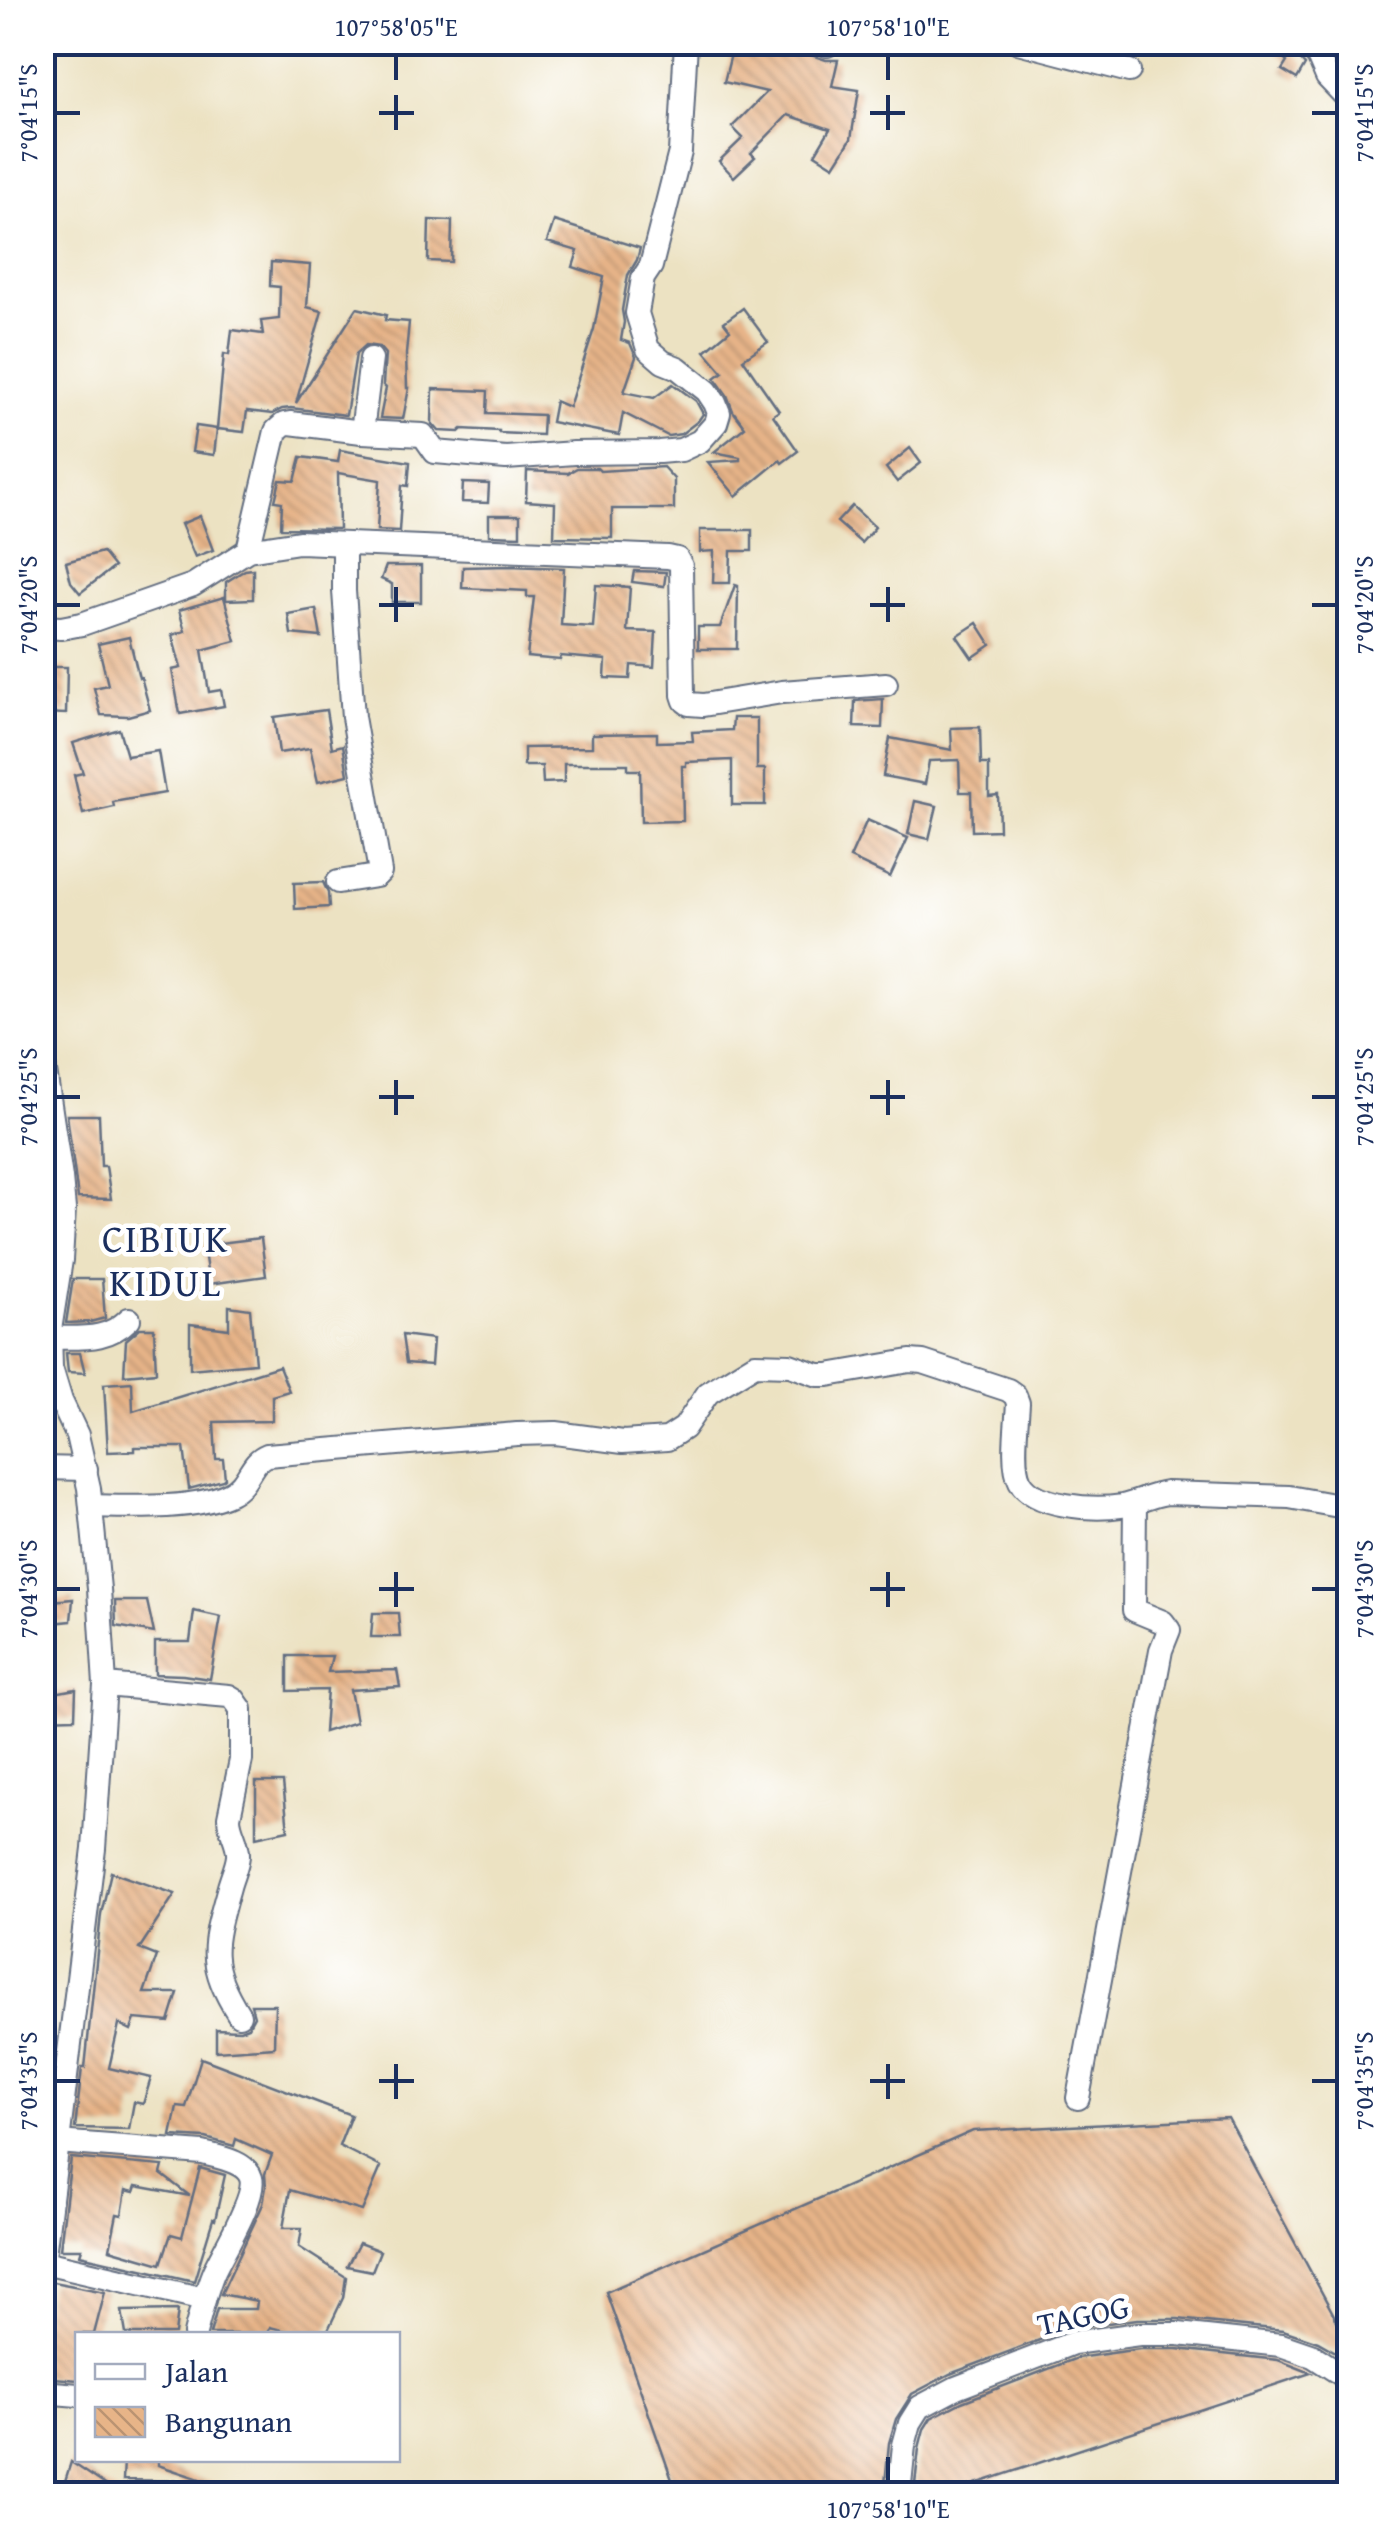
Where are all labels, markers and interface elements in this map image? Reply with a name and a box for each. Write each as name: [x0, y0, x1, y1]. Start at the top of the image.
text: 107°58'05"E: [334, 9, 458, 45]
text: 107°58'10"E: [826, 9, 950, 45]
text: 7°04'15"S: [10, 64, 46, 162]
text: 7°04'15"S: [1346, 64, 1382, 162]
text: 7°04'20"S: [10, 556, 46, 654]
text: 7°04'20"S: [1346, 556, 1382, 654]
text: 7°04'25"S: [10, 1048, 46, 1146]
text: 7°04'25"S: [1346, 1048, 1382, 1146]
district label: CIBIUK KIDUL: [102, 1210, 230, 1310]
text: 7°04'30"S: [10, 1540, 46, 1638]
text: 7°04'30"S: [1346, 1540, 1382, 1638]
text: 7°04'35"S: [10, 2032, 46, 2130]
text: 7°04'35"S: [1346, 2032, 1382, 2130]
street label: TAGOG: [1033, 2282, 1133, 2348]
legend: [75, 2332, 400, 2462]
text: Jalan: [161, 2349, 228, 2393]
text: Bangunan: [165, 2399, 292, 2443]
text: 107°58'10"E: [826, 2491, 950, 2527]

